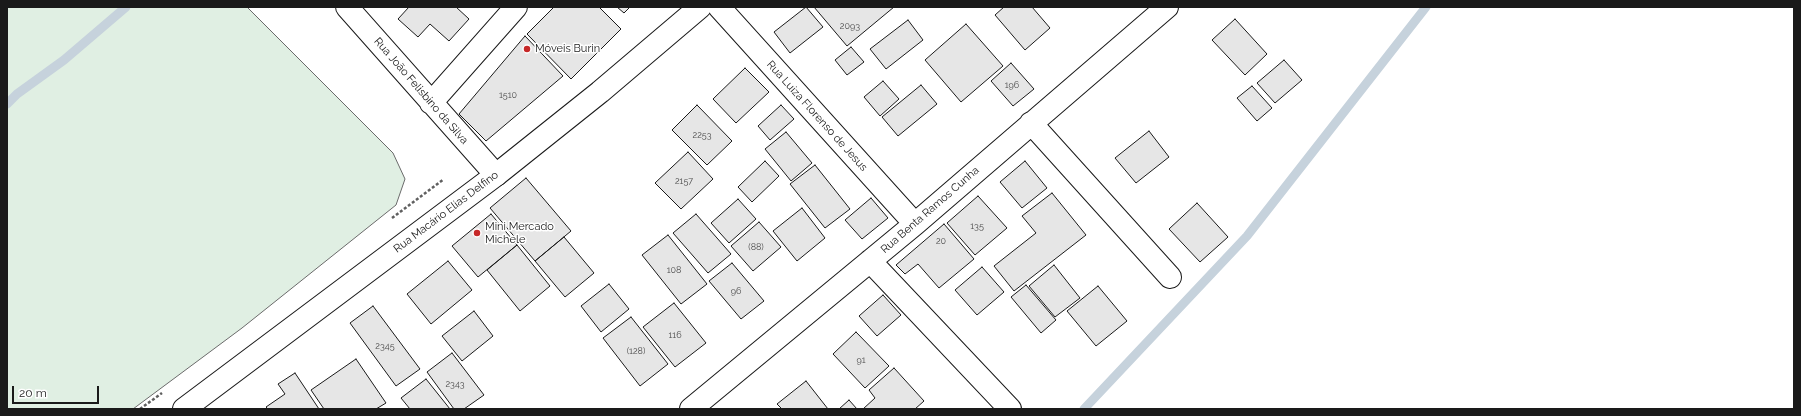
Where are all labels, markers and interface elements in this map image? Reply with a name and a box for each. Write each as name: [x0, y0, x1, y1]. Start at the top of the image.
house number: 2093: [840, 21, 860, 31]
street label: Rua João Felisbino da Silva: [371, 35, 471, 147]
place label: Móveis Burin: [535, 42, 600, 56]
marker: Móveis Burin: [522, 44, 532, 54]
street label: Rua Luiza Florenso de Jesus: [764, 58, 870, 174]
house number: 196: [1005, 80, 1019, 90]
house number: 1510: [499, 90, 517, 100]
house number: 2253: [692, 130, 712, 140]
street label: Rua Benta Ramos Cunha: [878, 164, 982, 256]
street label: Rua Macário Elias Delfino: [391, 168, 501, 256]
house number: 2157: [675, 176, 693, 186]
place label: Mini Mercado Michele: [485, 220, 554, 246]
house number: 135: [970, 221, 984, 231]
marker: Mini Mercado Michele: [472, 228, 482, 238]
house number: 20: [936, 236, 946, 246]
house number: (88): [748, 242, 764, 252]
house number: 108: [667, 265, 681, 275]
house number: 96: [731, 286, 741, 296]
house number: 116: [668, 330, 682, 340]
house number: 2345: [375, 341, 395, 351]
house number: (128): [627, 346, 645, 356]
house number: 91: [856, 355, 866, 365]
scale bar: [14, 378, 101, 404]
house number: 2343: [445, 379, 465, 389]
text: 20 m: [19, 386, 47, 400]

